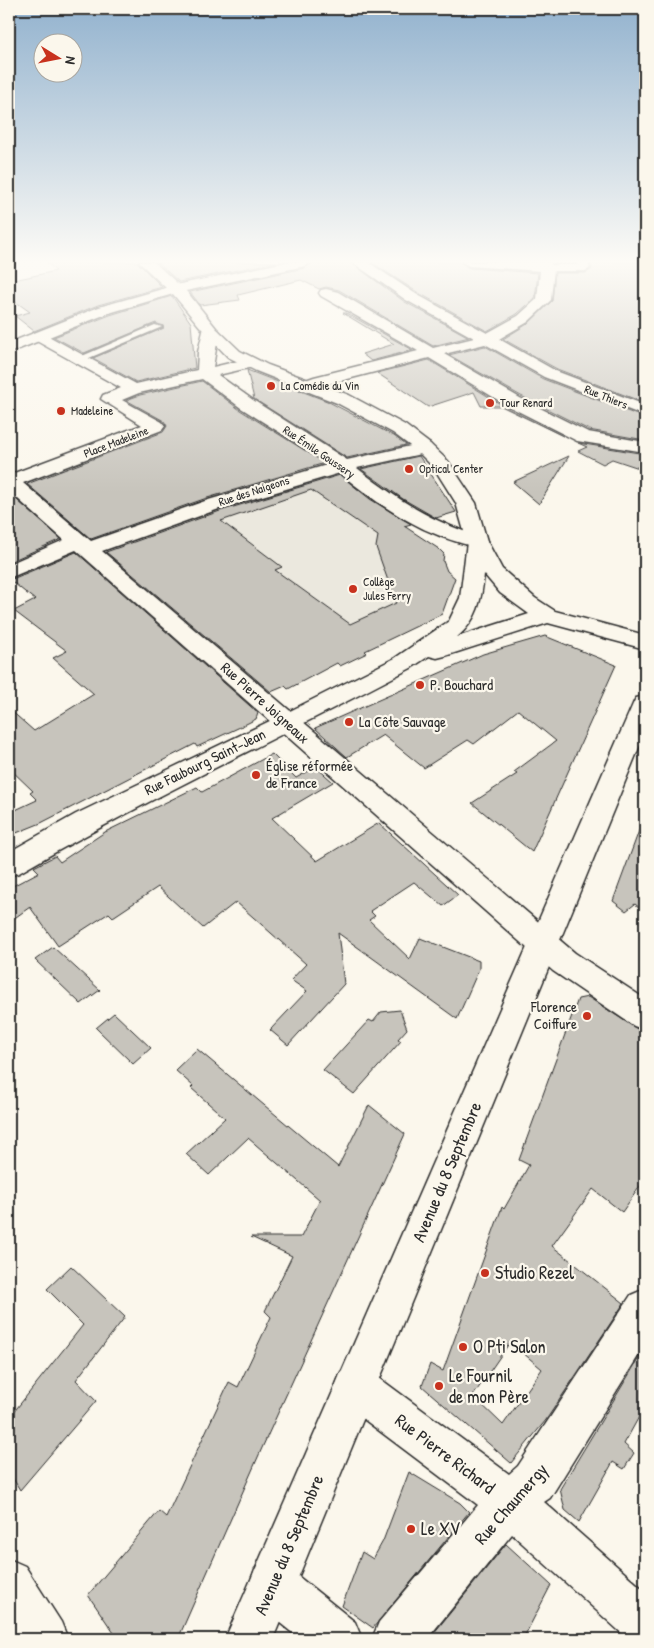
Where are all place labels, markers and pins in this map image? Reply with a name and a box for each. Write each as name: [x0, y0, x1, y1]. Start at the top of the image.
place label: La Comédie du Vin: [281, 377, 359, 394]
marker: La Comédie du Vin: [265, 380, 277, 392]
place label: Tour Renard: [500, 394, 553, 411]
marker: Tour Renard: [484, 397, 496, 409]
place label: Madeleine: [71, 402, 113, 419]
marker: Madeleine: [55, 405, 67, 417]
place label: Optical Center: [419, 460, 484, 477]
marker: Optical Center: [403, 463, 415, 475]
place label: Collège Jules Ferry: [363, 573, 411, 604]
marker: Collège Jules Ferry: [347, 583, 359, 595]
place label: P. Bouchard: [430, 674, 493, 695]
marker: P. Bouchard: [414, 679, 426, 691]
place label: La Côte Sauvage: [359, 711, 446, 732]
marker: La Côte Sauvage: [343, 716, 355, 728]
place label: Église réformée de France: [266, 755, 353, 793]
marker: Église réformée de France: [250, 769, 262, 781]
place label: Florence Coiffure: [530, 996, 577, 1034]
marker: Florence Coiffure: [581, 1010, 593, 1022]
place label: Studio Rezel: [495, 1260, 574, 1285]
marker: Studio Rezel: [479, 1267, 491, 1279]
place label: O Pti Salon: [473, 1334, 546, 1359]
marker: O Pti Salon: [457, 1341, 469, 1353]
place label: Le Fournil de mon Père: [449, 1363, 529, 1409]
marker: Le Fournil de mon Père: [433, 1380, 445, 1392]
place label: Le XV: [421, 1516, 461, 1541]
marker: Le XV: [405, 1523, 417, 1535]

